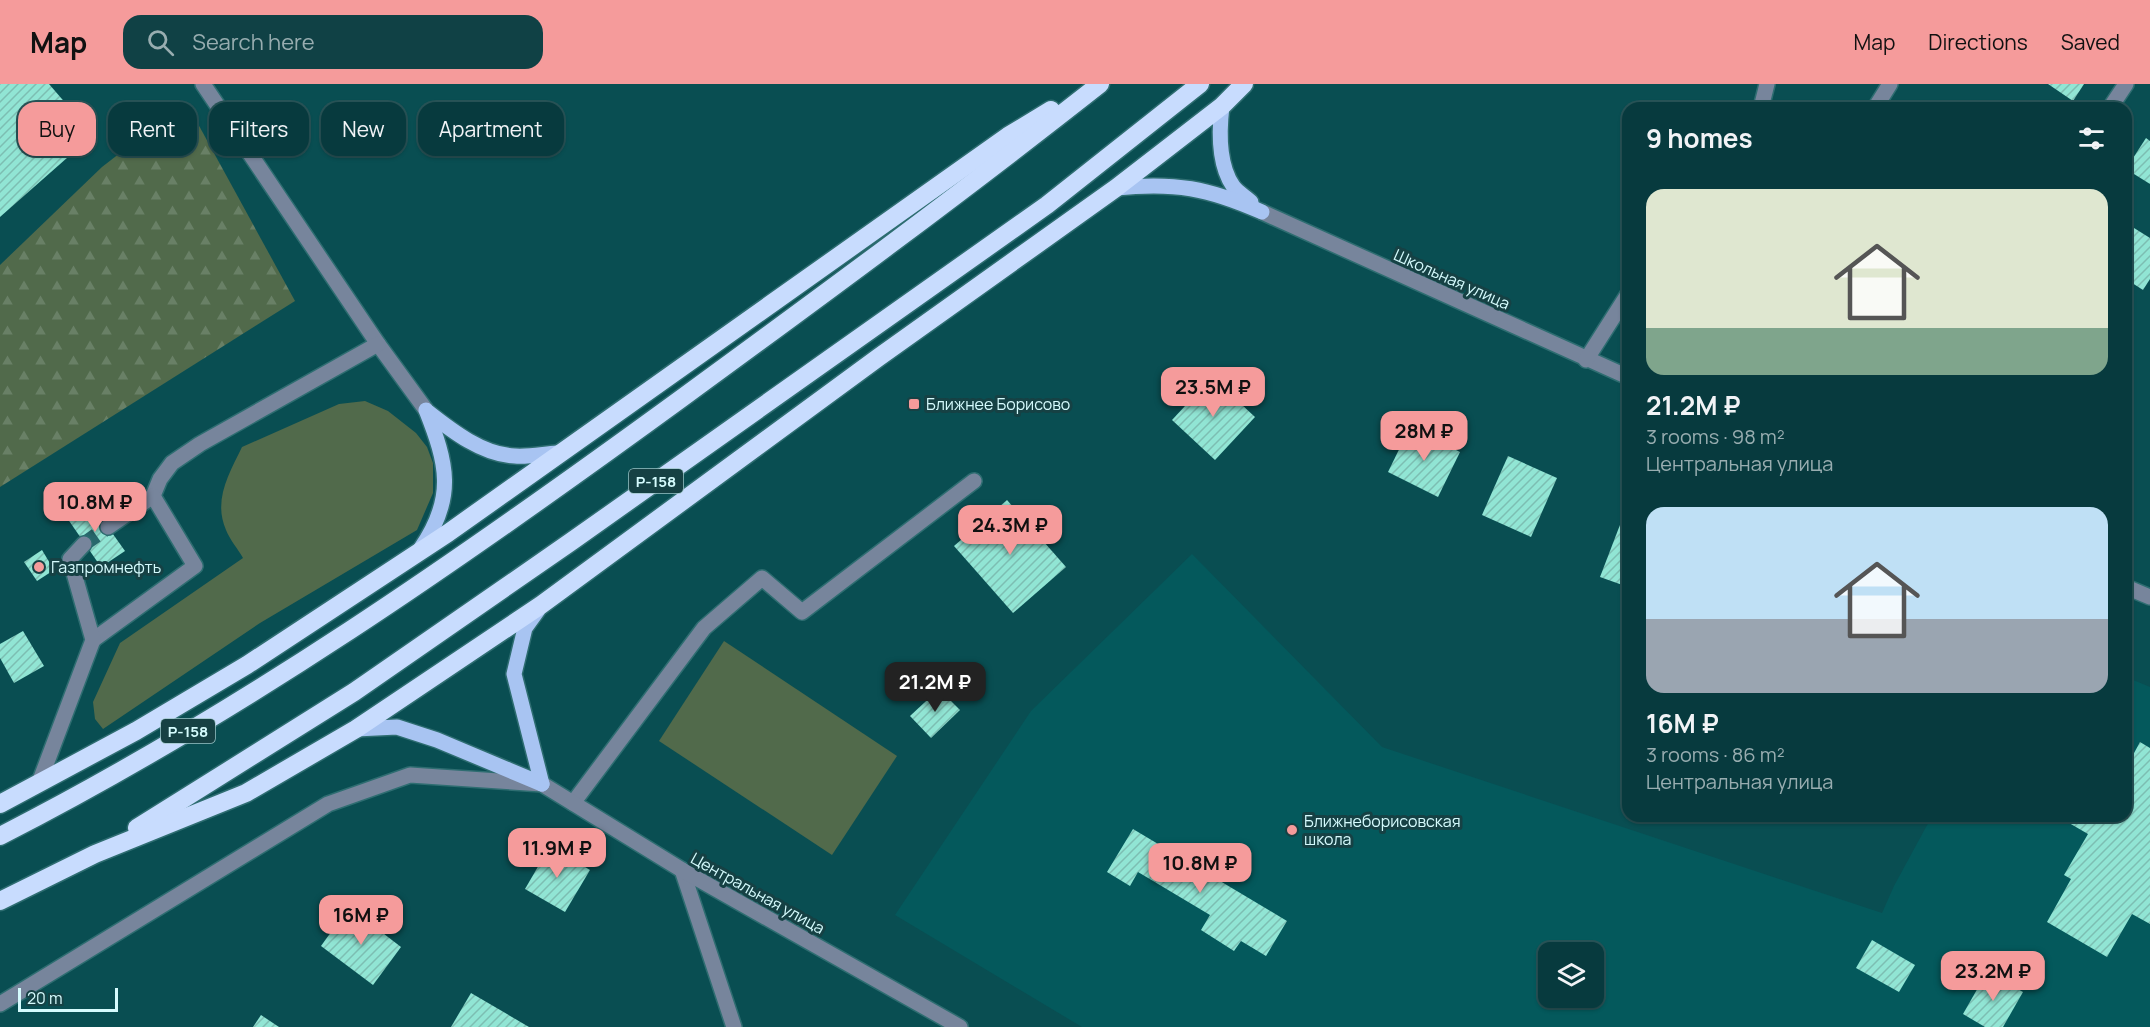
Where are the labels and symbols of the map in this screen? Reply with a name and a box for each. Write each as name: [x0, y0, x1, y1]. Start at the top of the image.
street label: Школьная улица: [1390, 244, 1514, 314]
pin: 23.5M ₽: [1158, 367, 1268, 418]
place label: Ближнее Борисово: [926, 393, 1070, 415]
marker: Ближнее Борисово: [907, 397, 921, 411]
pin: 28M ₽: [1382, 411, 1466, 462]
road number: Р-158: [629, 469, 683, 493]
pin: 10.8M ₽: [40, 482, 150, 533]
pin: 24.3M ₽: [955, 505, 1065, 556]
place label: Газпромнефть: [51, 556, 161, 578]
marker: Газпромнефть: [32, 560, 46, 574]
pin: 21.2M ₽: [880, 662, 990, 713]
road number: Р-158: [161, 719, 215, 743]
place label: Ближнеборисовская школа: [1304, 810, 1461, 850]
marker: Ближнеборисовская школа: [1285, 823, 1299, 837]
pin: 11.9M ₽: [502, 828, 612, 879]
pin: 10.8M ₽: [1145, 843, 1255, 894]
street label: Центральная улица: [687, 847, 829, 939]
pin: 16M ₽: [319, 895, 403, 946]
pin: 23.2M ₽: [1938, 951, 2048, 1002]
scale bar: [18, 985, 118, 1012]

